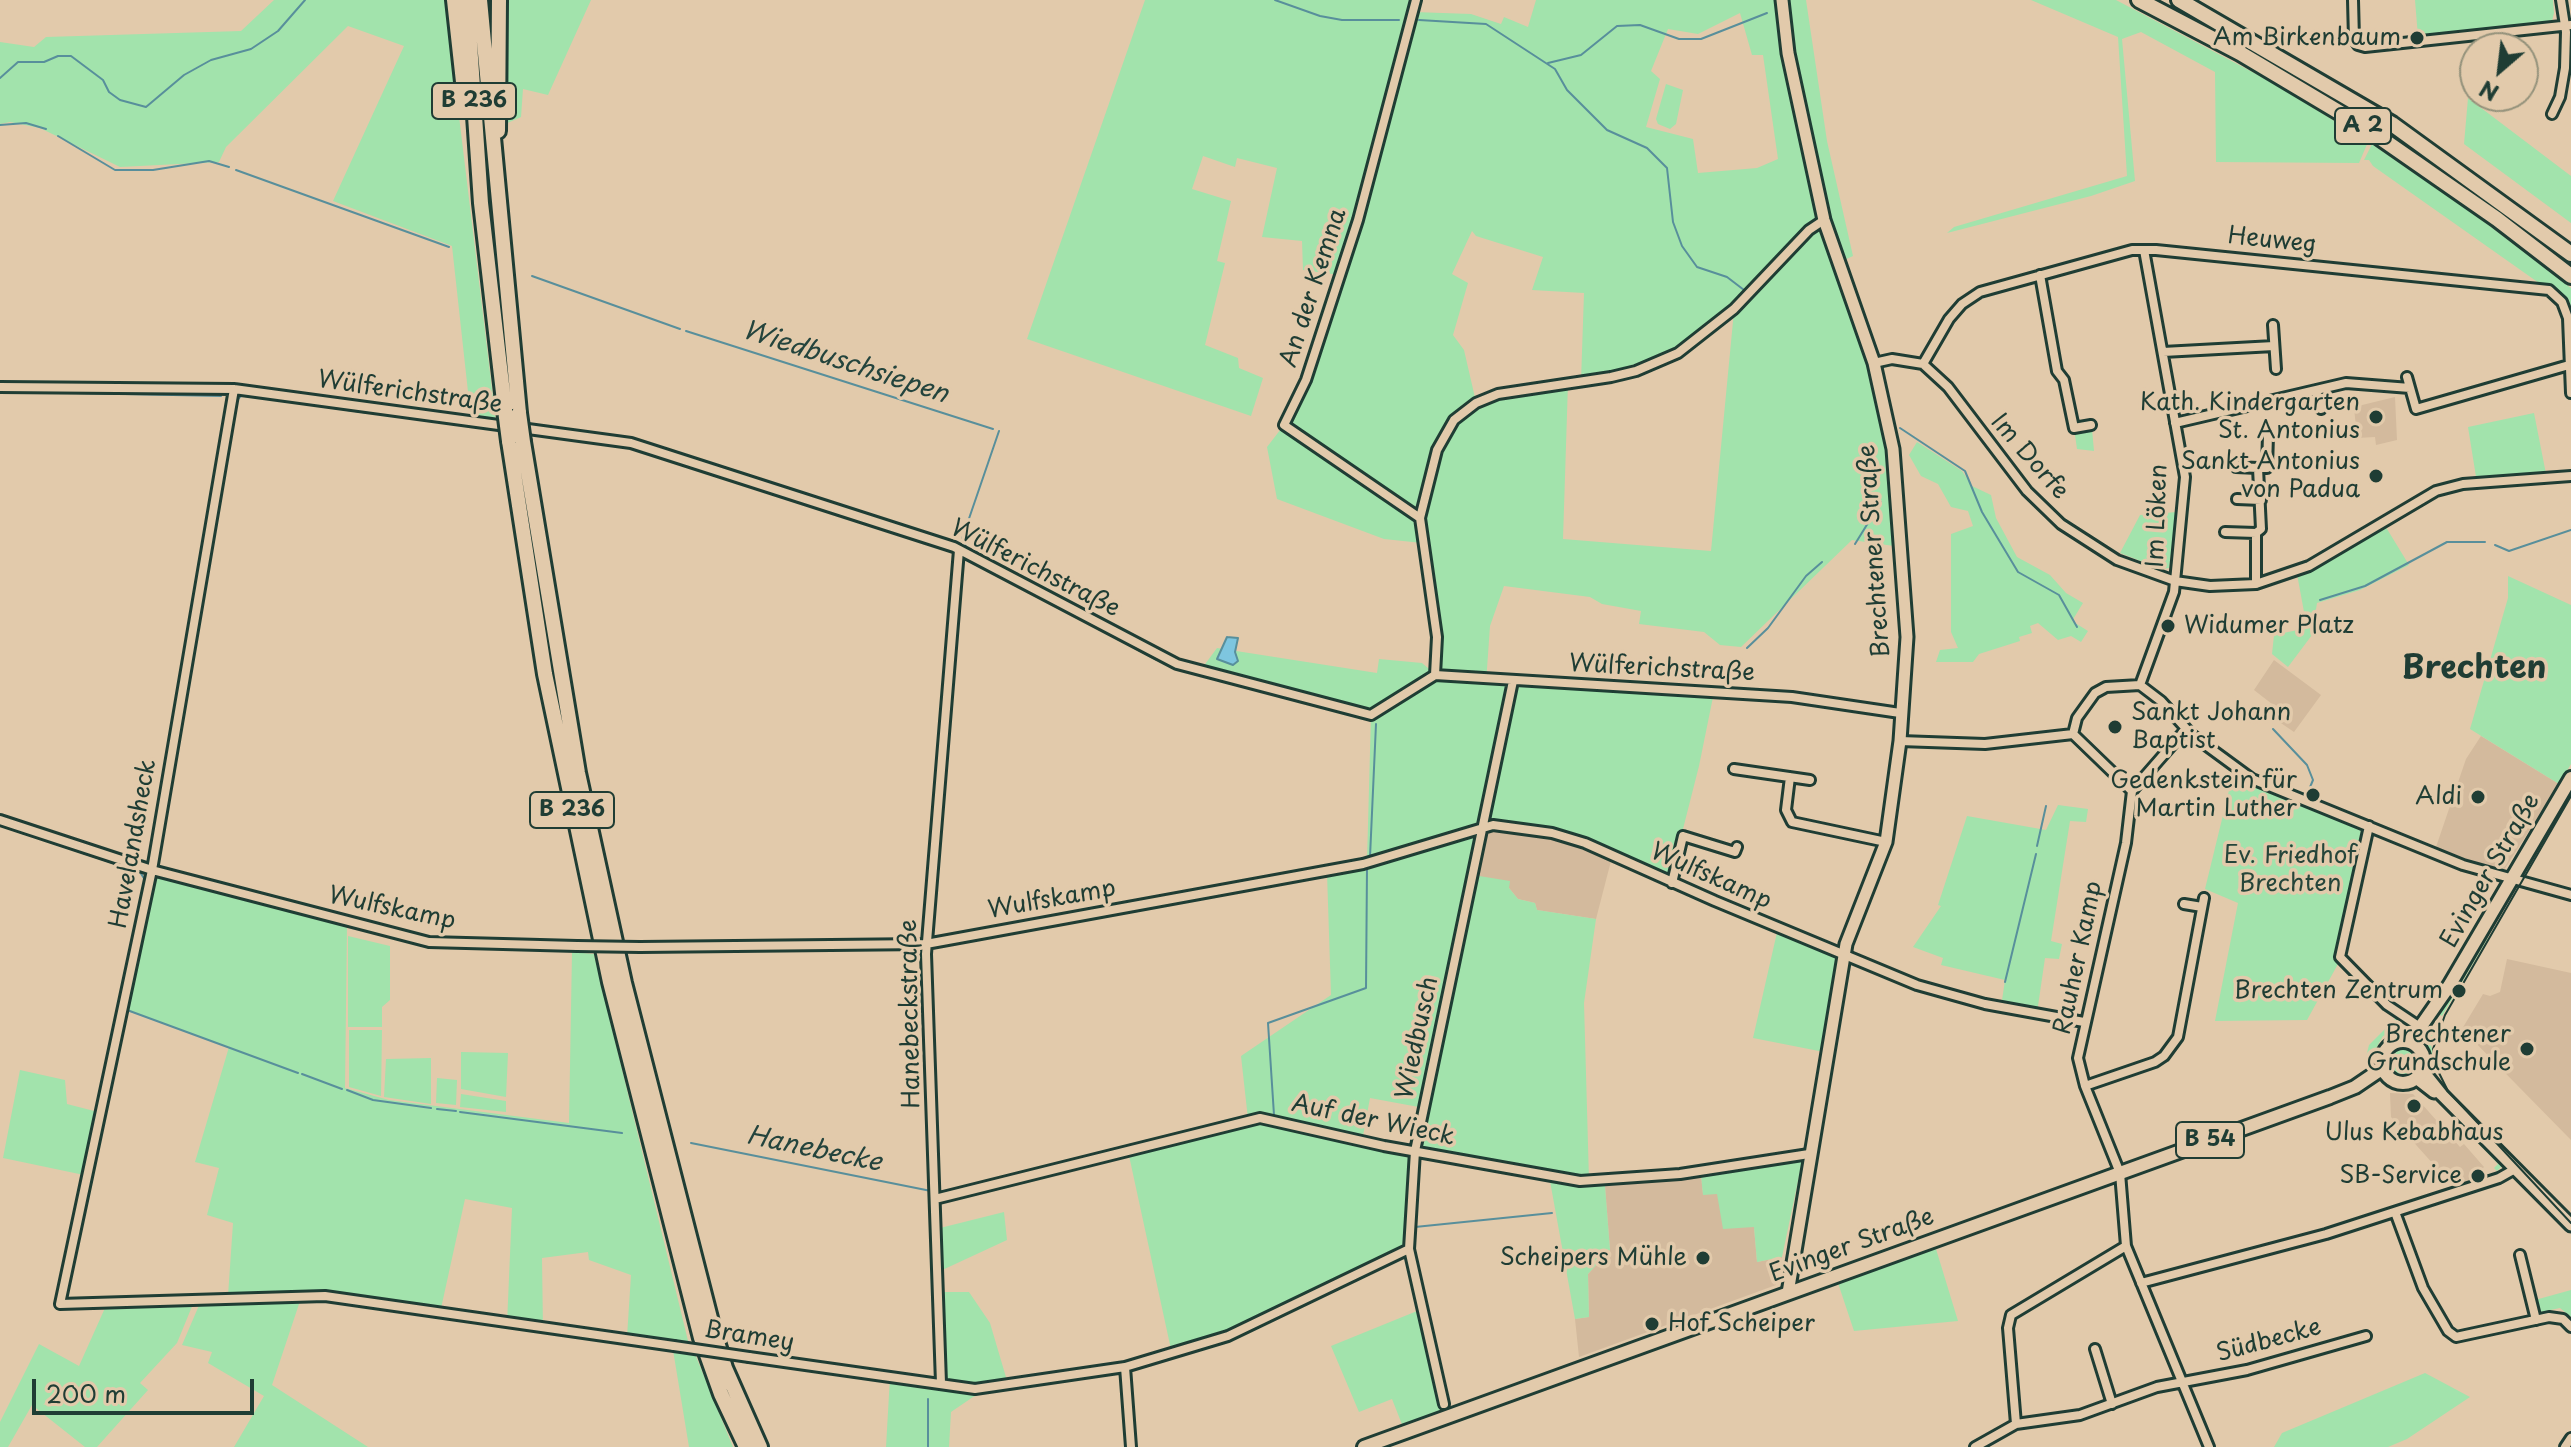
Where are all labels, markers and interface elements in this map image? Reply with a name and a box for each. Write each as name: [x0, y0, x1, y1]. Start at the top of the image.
place label: Am Birkenbaum: [2213, 24, 2401, 52]
marker: Am Birkenbaum: [2408, 29, 2426, 47]
north arrow: [2459, 32, 2539, 112]
text: N: [2473, 73, 2504, 111]
road number: B 236: [432, 83, 516, 119]
road number: A 2: [2335, 108, 2391, 144]
street label: An der Kemna: [1275, 205, 1353, 371]
street label: Heuweg: [2226, 222, 2318, 260]
water label: Wiedbuschsiepen: [738, 315, 952, 411]
street label: Wülferichstraße: [316, 366, 504, 420]
place label: Kath. Kindergarten St. Antonius: [2140, 389, 2360, 445]
street label: Im Dorfe: [1984, 408, 2074, 506]
marker: Kath. Kindergarten St. Antonius: [2367, 408, 2385, 426]
street label: Brechtener Straße: [1853, 444, 1897, 658]
place label: Sankt Antonius von Padua: [2181, 448, 2360, 504]
street label: Im Löken: [2142, 464, 2174, 568]
marker: Sankt Antonius von Padua: [2367, 467, 2385, 485]
street label: Wülferichstraße: [946, 514, 1124, 624]
place label: Widumer Platz: [2184, 612, 2354, 640]
marker: Widumer Platz: [2159, 617, 2177, 635]
street label: Wülferichstraße: [1568, 650, 1756, 688]
district label: Brechten: [2402, 650, 2546, 688]
place label: Sankt Johann Baptist: [2131, 699, 2291, 755]
marker: Sankt Johann Baptist: [2106, 718, 2124, 736]
street label: Havelandsheck: [105, 757, 163, 931]
place label: Gedenkstein für Martin Luther: [2110, 767, 2297, 823]
place label: Aldi: [2415, 783, 2462, 811]
marker: Gedenkstein für Martin Luther: [2304, 786, 2322, 804]
marker: Aldi: [2469, 788, 2487, 806]
street label: Evinger Straße: [2435, 789, 2547, 953]
road number: B 236: [530, 792, 614, 828]
street label: Wulfskamp: [1646, 838, 1776, 916]
park label: Ev. Friedhof Brechten: [2224, 842, 2356, 898]
street label: Wulfskamp: [986, 875, 1118, 925]
street label: Rauher Kamp: [2049, 879, 2109, 1037]
street label: Wulfskamp: [326, 881, 458, 937]
street label: Hanebeckstraße: [895, 919, 927, 1109]
street label: Wiedbusch: [1391, 974, 1445, 1102]
place label: Brechten Zentrum: [2234, 977, 2443, 1005]
marker: Brechten Zentrum: [2450, 982, 2468, 1000]
place label: Brechtener Grundschule: [2366, 1021, 2511, 1077]
marker: Brechtener Grundschule: [2518, 1040, 2536, 1058]
street label: Auf der Wieck: [1289, 1090, 1457, 1152]
marker: Ulus Kebabhaus: [2405, 1097, 2423, 1115]
place label: Ulus Kebabhaus: [2324, 1119, 2504, 1147]
water label: Hanebecke: [744, 1121, 884, 1179]
road number: B 54: [2176, 1122, 2244, 1158]
place label: SB-Service: [2339, 1162, 2462, 1190]
marker: SB-Service: [2469, 1167, 2487, 1185]
street label: Evinger Straße: [1766, 1203, 1938, 1289]
place label: Scheipers Mühle: [1499, 1244, 1687, 1272]
marker: Scheipers Mühle: [1694, 1249, 1712, 1267]
place label: Hof Scheiper: [1668, 1310, 1815, 1338]
street label: Südbecke: [2213, 1313, 2325, 1369]
marker: Hof Scheiper: [1643, 1315, 1661, 1333]
street label: Bramey: [702, 1316, 796, 1358]
scale bar: [36, 1363, 258, 1413]
text: 200 m: [46, 1375, 126, 1411]

